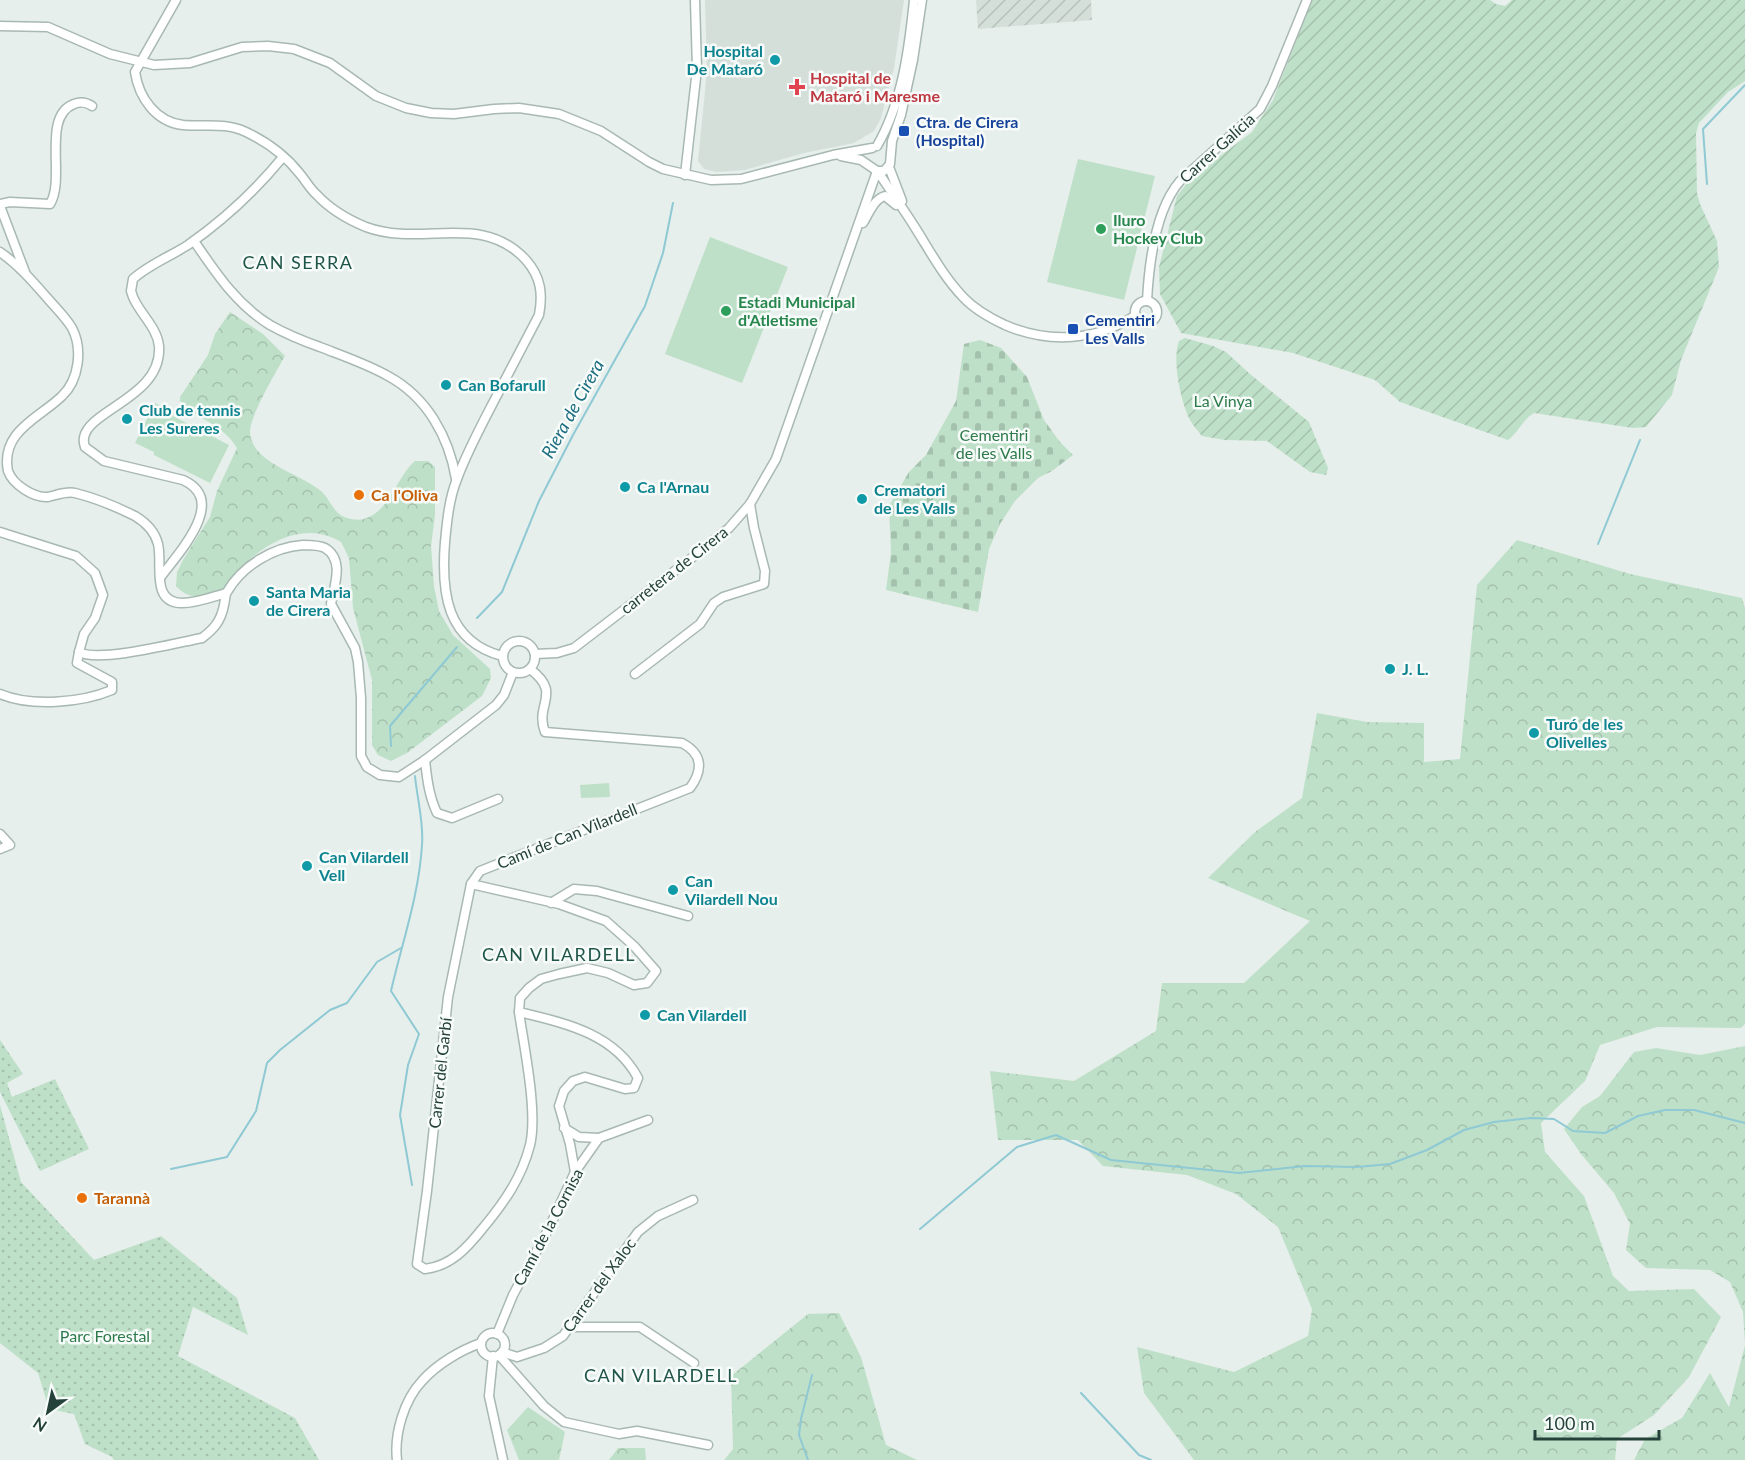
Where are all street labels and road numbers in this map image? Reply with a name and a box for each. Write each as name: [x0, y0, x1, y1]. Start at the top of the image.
street label: Carrer Galícia: [1175, 109, 1258, 186]
street label: carretera de Cirera: [616, 522, 731, 617]
street label: Camí de Can Vilardell: [494, 799, 640, 872]
street label: Carrer del Garbí: [424, 1015, 455, 1129]
street label: Camí de la Cornisa: [509, 1165, 586, 1289]
street label: Carrer del Xaloc: [558, 1234, 639, 1336]

